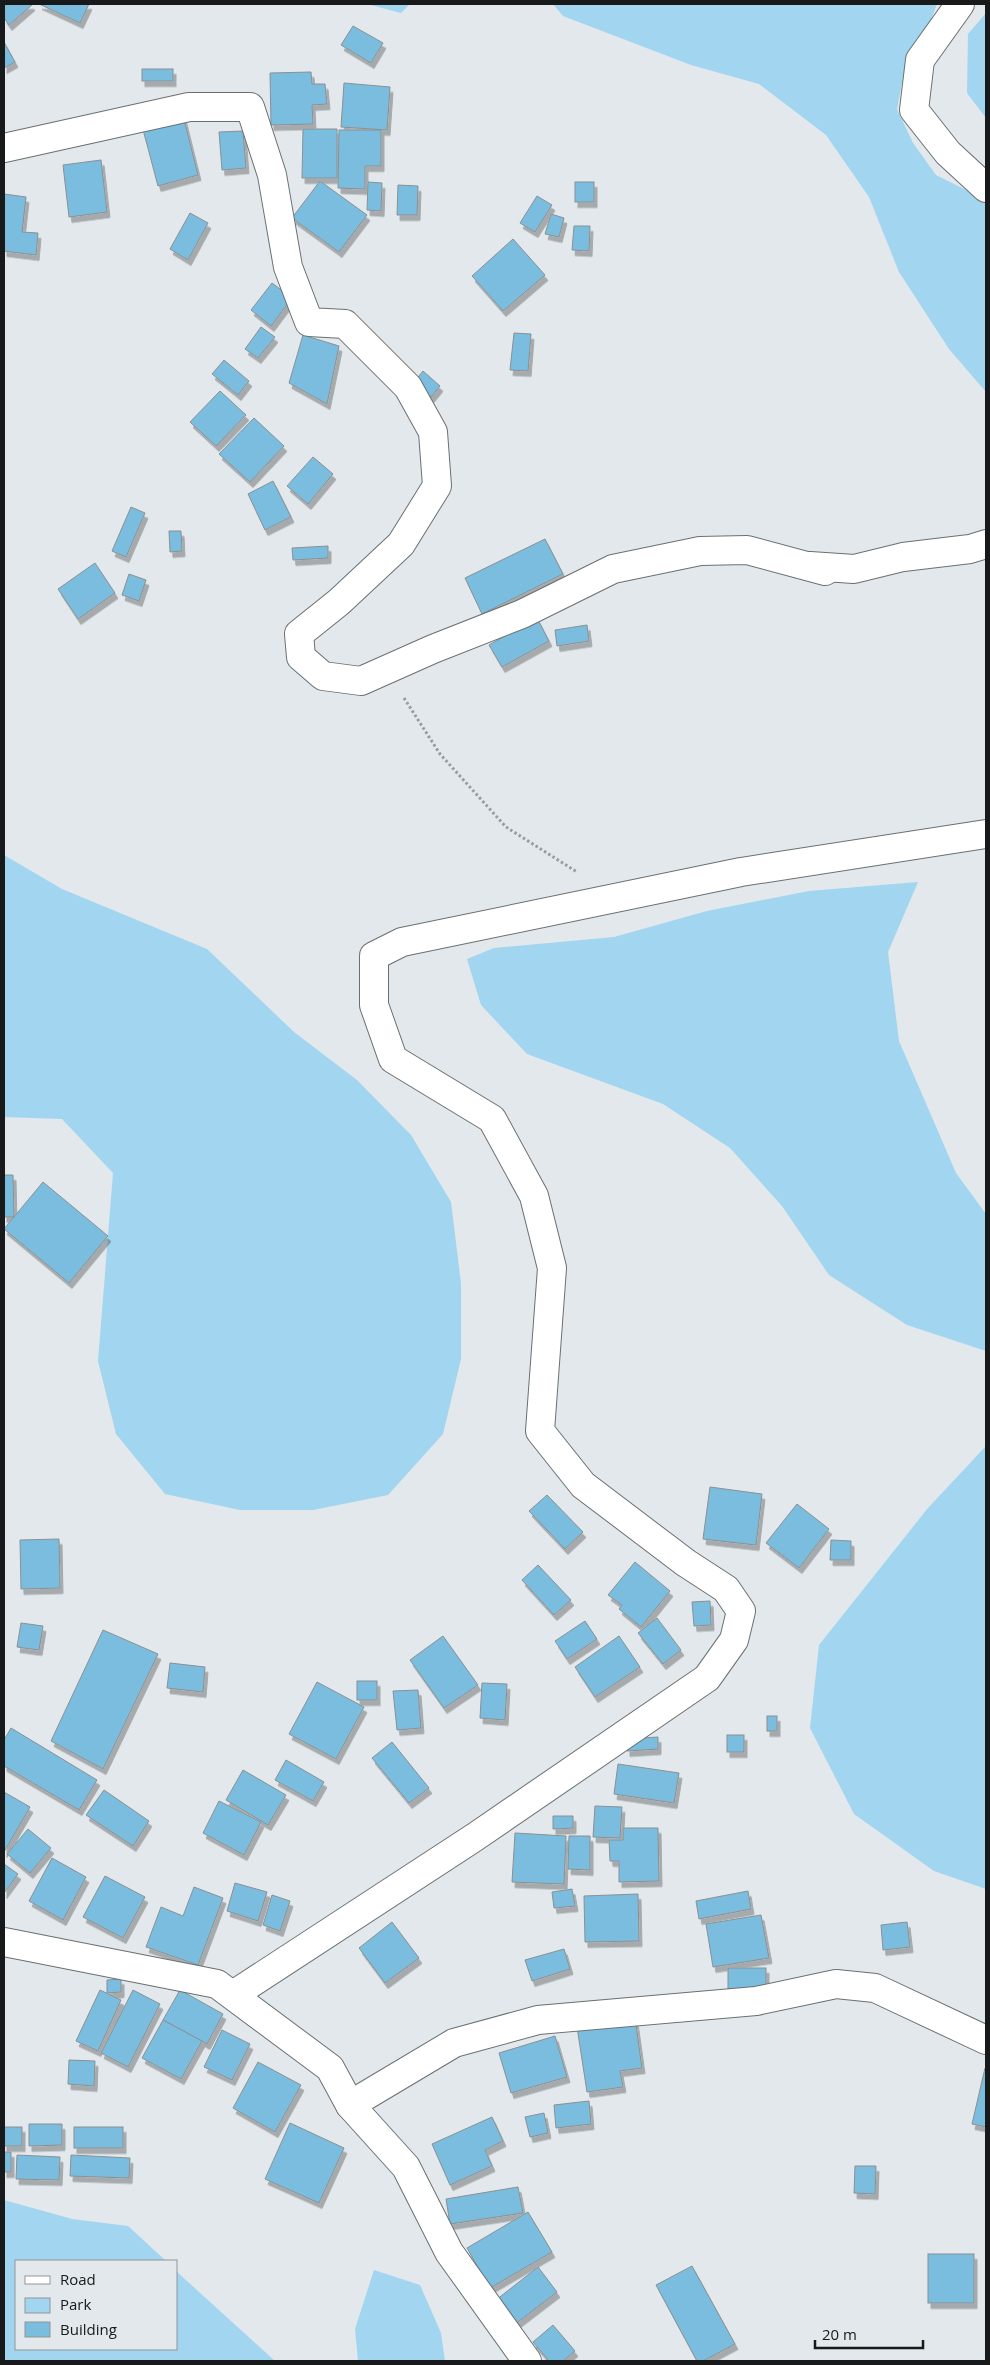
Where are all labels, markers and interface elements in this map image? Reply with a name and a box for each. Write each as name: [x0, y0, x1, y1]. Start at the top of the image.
legend: [15, 2260, 178, 2350]
text: Road: [60, 2269, 96, 2289]
text: Park: [60, 2294, 91, 2314]
scale bar: [815, 2318, 922, 2350]
text: Building: [60, 2319, 117, 2339]
text: 20 m: [822, 2324, 857, 2344]

